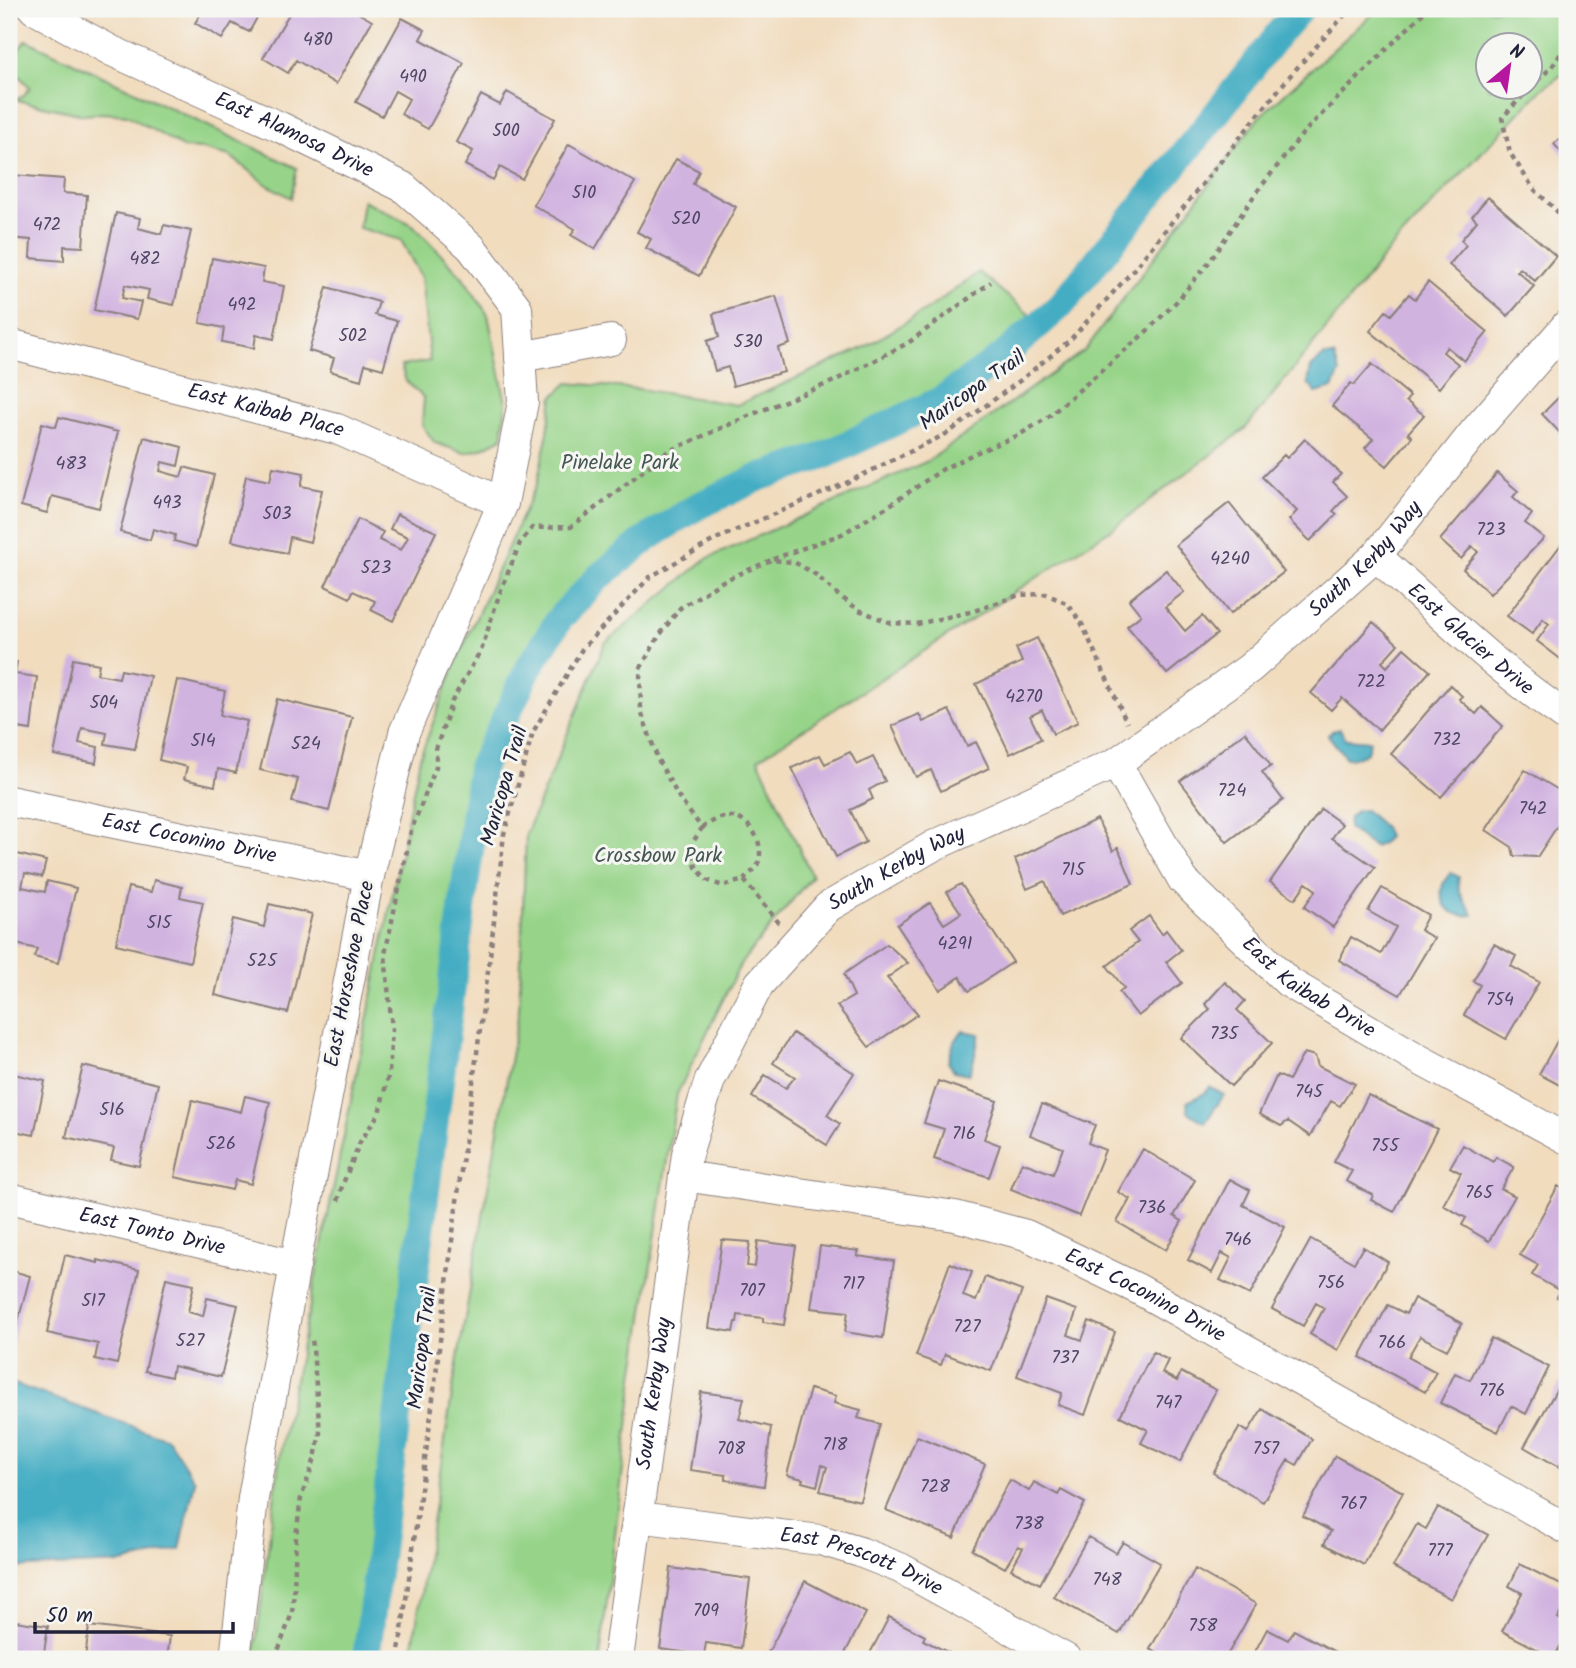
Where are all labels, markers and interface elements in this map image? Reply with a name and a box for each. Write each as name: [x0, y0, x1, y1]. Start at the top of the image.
house number: 480: [303, 26, 333, 55]
north arrow: [1474, 32, 1544, 102]
text: N: [1504, 37, 1529, 69]
house number: 490: [399, 63, 427, 92]
street label: East Alamosa Drive: [209, 83, 380, 187]
house number: 500: [492, 117, 520, 146]
house number: 510: [572, 179, 596, 208]
house number: 520: [671, 205, 701, 234]
house number: 472: [33, 211, 61, 240]
house number: 482: [129, 245, 161, 274]
house number: 492: [227, 291, 257, 320]
house number: 502: [338, 322, 368, 351]
house number: 530: [734, 328, 762, 357]
street label: Maricopa Trail: [913, 342, 1033, 440]
street label: East Kaibab Place: [184, 374, 350, 447]
park label: Pinelake Park: [561, 447, 679, 480]
house number: 483: [55, 450, 87, 479]
house number: 493: [153, 489, 181, 518]
street label: South Kerby Way: [1301, 493, 1431, 625]
house number: 503: [263, 500, 291, 529]
house number: 723: [1476, 516, 1506, 545]
house number: 4240: [1210, 545, 1250, 574]
house number: 523: [361, 554, 391, 583]
street label: East Glacier Drive: [1400, 575, 1541, 704]
house number: 722: [1356, 668, 1386, 697]
house number: 4270: [1005, 683, 1043, 712]
house number: 504: [90, 689, 118, 718]
street label: Maricopa Trail: [472, 722, 538, 850]
house number: 732: [1432, 726, 1462, 755]
house number: 514: [190, 727, 216, 756]
house number: 524: [291, 730, 321, 759]
house number: 724: [1218, 777, 1246, 806]
house number: 742: [1519, 795, 1547, 824]
street label: East Coconino Drive: [99, 804, 280, 873]
street label: South Kerby Way: [822, 817, 971, 920]
park label: Crossbow Park: [594, 840, 722, 873]
house number: 715: [1061, 856, 1086, 885]
street label: East Horseshoe Place: [316, 877, 384, 1070]
house number: 515: [147, 909, 173, 938]
street label: East Kaibab Drive: [1234, 929, 1382, 1047]
house number: 4291: [938, 930, 972, 959]
house number: 525: [247, 947, 278, 976]
house number: 754: [1486, 986, 1514, 1015]
house number: 735: [1210, 1020, 1239, 1049]
house number: 745: [1295, 1078, 1324, 1107]
house number: 516: [99, 1096, 125, 1125]
house number: 716: [952, 1120, 976, 1149]
house number: 526: [206, 1130, 236, 1159]
house number: 755: [1371, 1132, 1400, 1161]
house number: 765: [1465, 1179, 1494, 1208]
house number: 736: [1138, 1194, 1166, 1223]
street label: East Tonto Drive: [76, 1198, 229, 1265]
house number: 746: [1224, 1226, 1252, 1255]
street label: East Coconino Drive: [1059, 1240, 1232, 1352]
house number: 756: [1317, 1269, 1345, 1298]
house number: 717: [842, 1270, 865, 1299]
house number: 707: [739, 1277, 765, 1306]
street label: Maricopa Trail: [399, 1285, 447, 1411]
house number: 517: [81, 1287, 106, 1316]
house number: 727: [953, 1313, 981, 1342]
street label: South Kerby Way: [628, 1315, 681, 1471]
house number: 527: [176, 1327, 205, 1356]
house number: 766: [1378, 1329, 1406, 1358]
house number: 737: [1052, 1344, 1079, 1373]
house number: 776: [1479, 1377, 1505, 1406]
house number: 747: [1155, 1389, 1182, 1418]
house number: 718: [823, 1431, 848, 1460]
house number: 708: [717, 1435, 745, 1464]
house number: 757: [1253, 1435, 1280, 1464]
house number: 728: [920, 1473, 950, 1502]
house number: 767: [1340, 1490, 1367, 1519]
house number: 738: [1014, 1510, 1044, 1539]
street label: East Prescott Drive: [778, 1519, 949, 1605]
house number: 777: [1428, 1537, 1453, 1566]
house number: 748: [1092, 1566, 1122, 1595]
scale bar: [35, 1591, 233, 1635]
house number: 709: [693, 1597, 719, 1626]
text: 50 m: [46, 1600, 93, 1633]
house number: 758: [1189, 1612, 1218, 1641]

